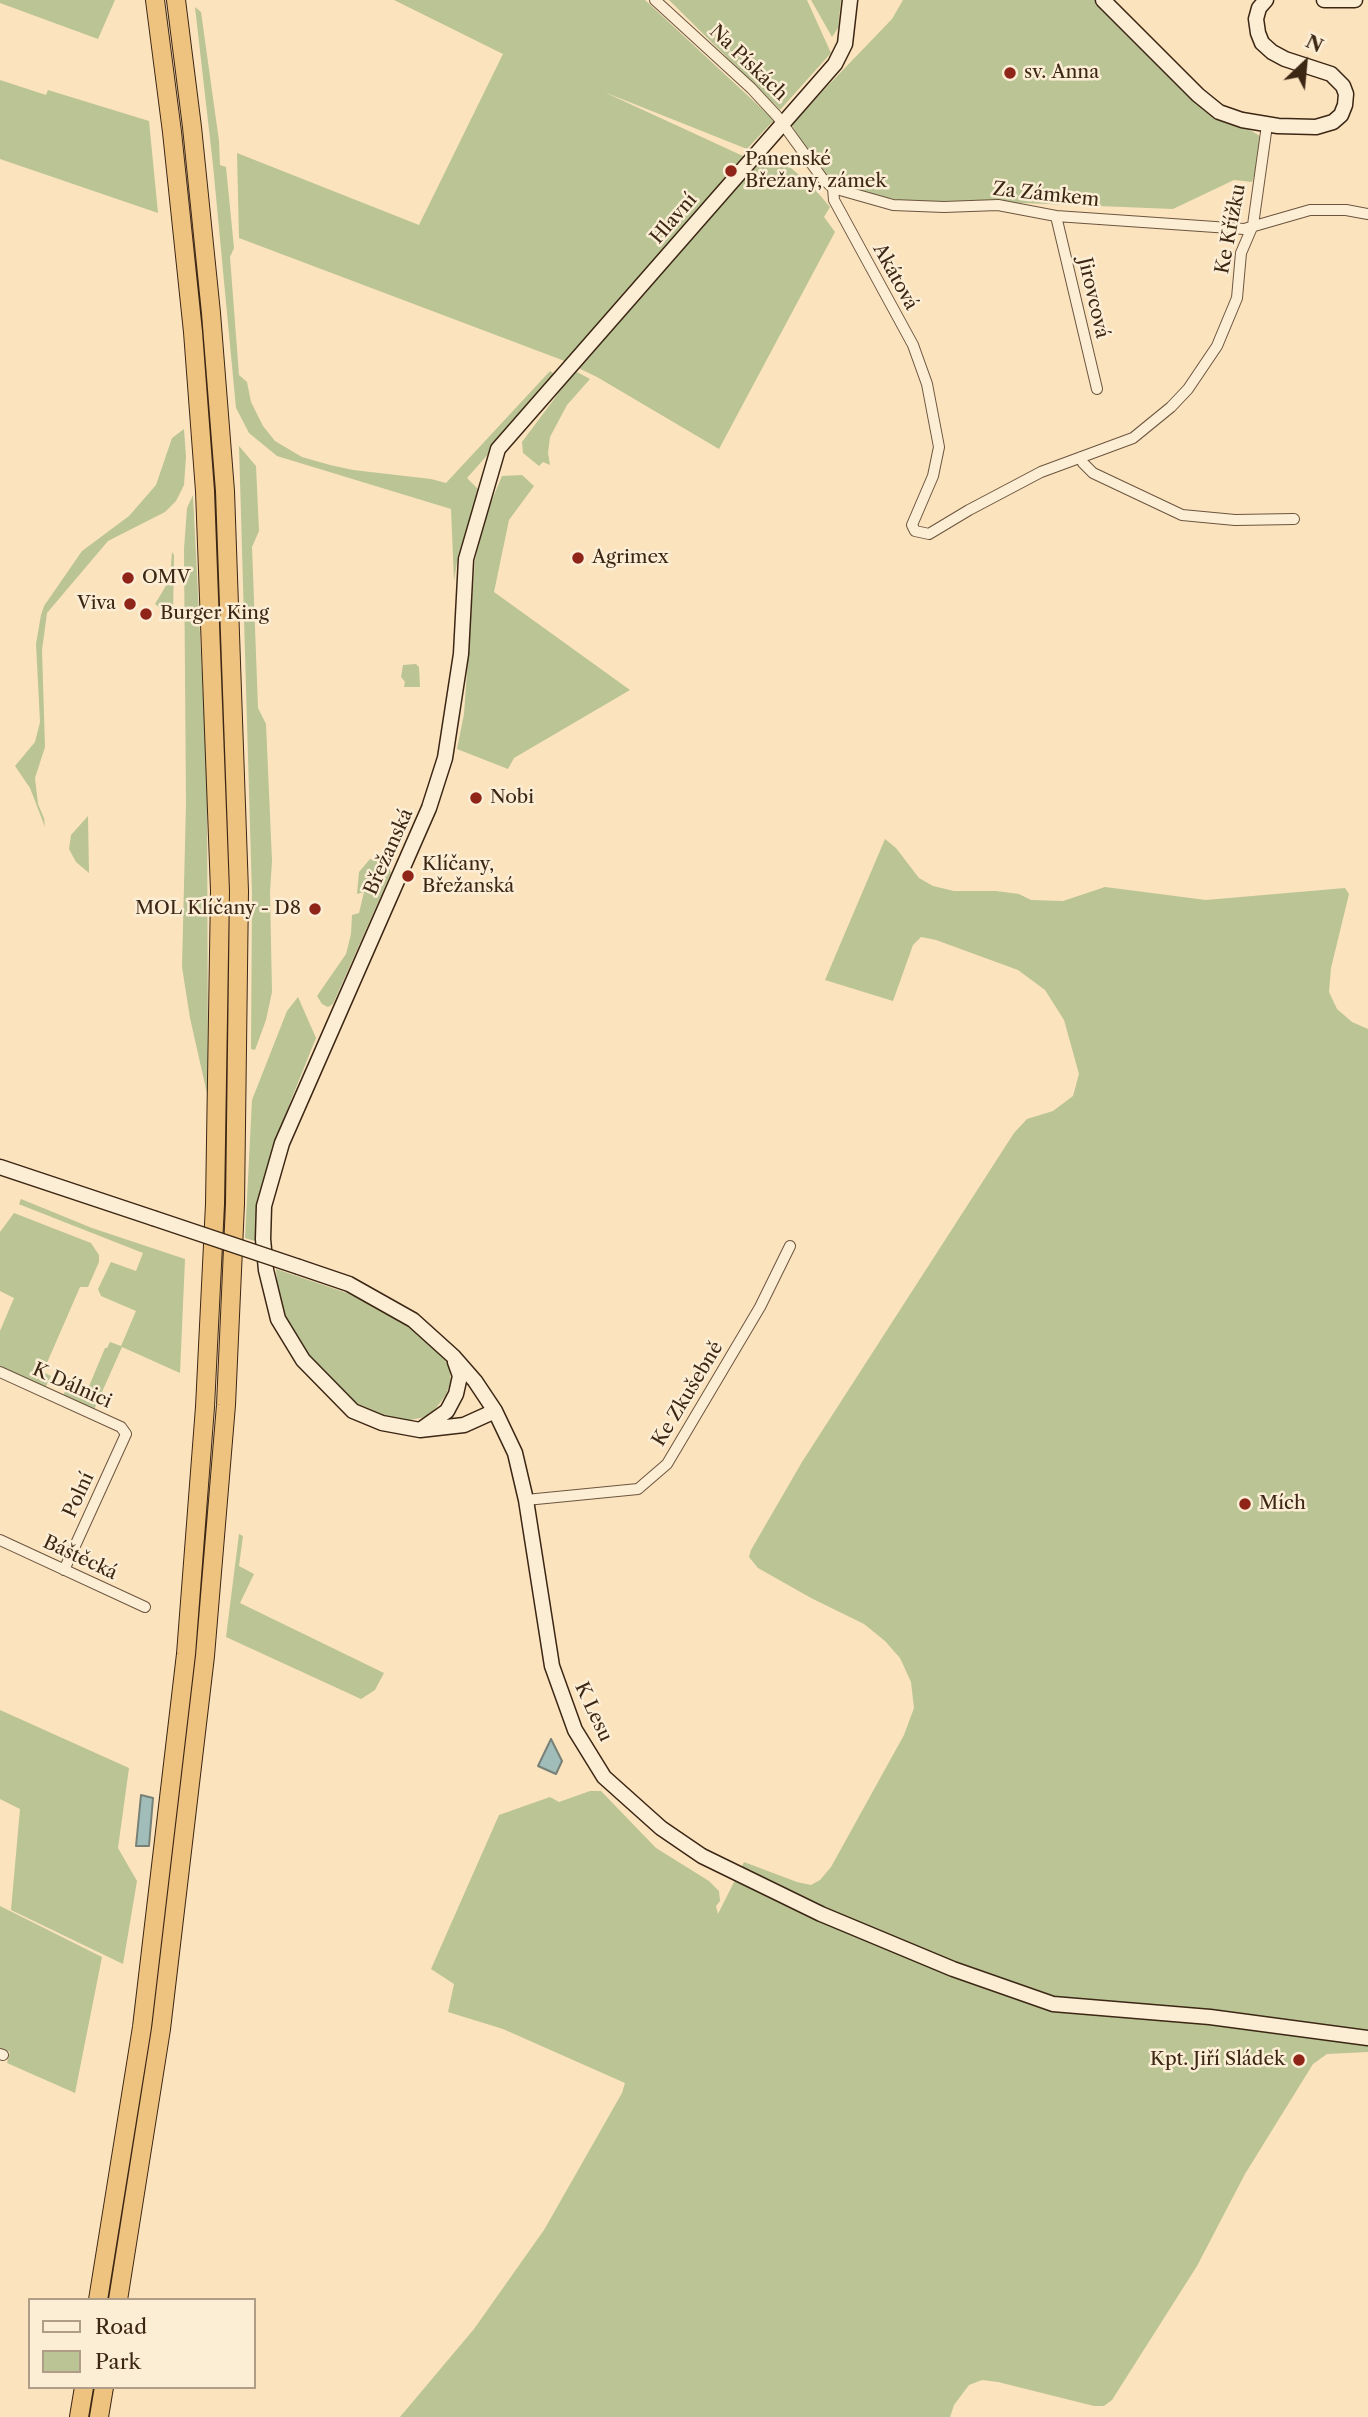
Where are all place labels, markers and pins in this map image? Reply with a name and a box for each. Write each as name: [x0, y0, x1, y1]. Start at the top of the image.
place label: sv. Anna: [1024, 62, 1099, 84]
marker: sv. Anna: [1002, 65, 1018, 81]
place label: Panenské Břežany, zámek: [745, 149, 886, 193]
marker: Panenské Břežany, zámek: [723, 163, 739, 179]
place label: Agrimex: [592, 547, 668, 569]
marker: Agrimex: [570, 550, 586, 566]
place label: OMV: [142, 567, 190, 589]
marker: OMV: [120, 570, 136, 586]
place label: Viva: [77, 593, 116, 615]
marker: Viva: [122, 596, 138, 612]
place label: Burger King: [160, 603, 269, 625]
marker: Burger King: [138, 606, 154, 622]
place label: Nobi: [490, 787, 534, 809]
marker: Nobi: [468, 790, 484, 806]
place label: Klíčany, Břežanská: [422, 854, 514, 898]
marker: Klíčany, Břežanská: [400, 868, 416, 884]
place label: MOL Klíčany - D8: [135, 898, 301, 920]
marker: MOL Klíčany - D8: [307, 901, 323, 917]
place label: Mích: [1259, 1493, 1306, 1515]
marker: Mích: [1237, 1496, 1253, 1512]
place label: Kpt. Jiří Sládek: [1150, 2049, 1285, 2071]
marker: Kpt. Jiří Sládek: [1291, 2052, 1307, 2068]

